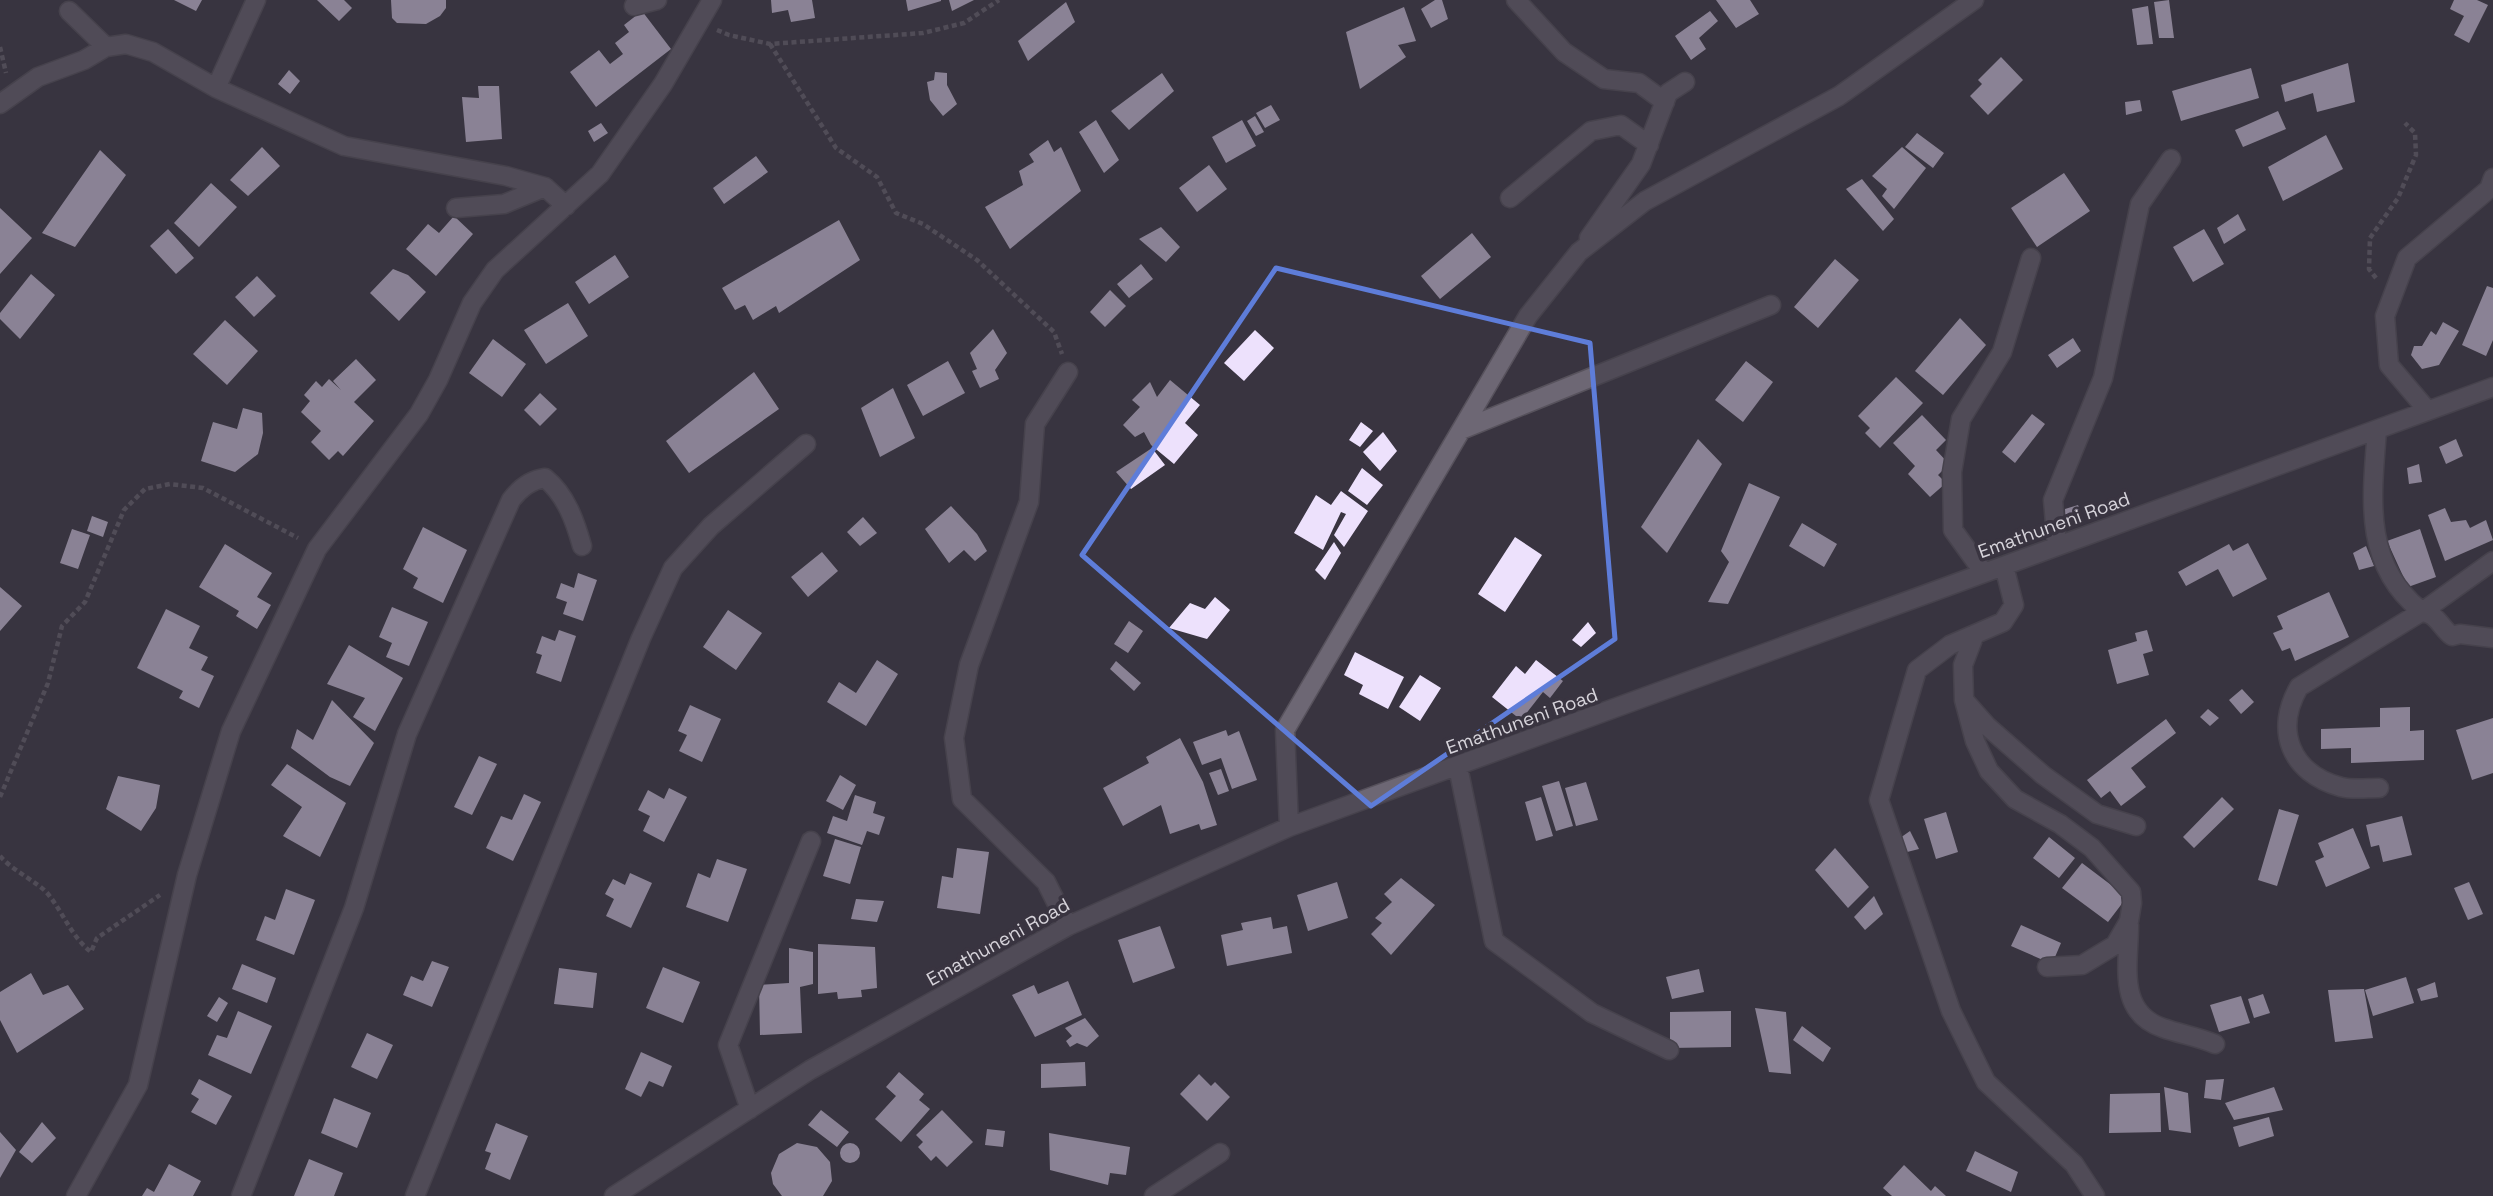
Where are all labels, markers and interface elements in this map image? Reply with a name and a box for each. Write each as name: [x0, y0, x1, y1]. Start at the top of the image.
street label: Emathuneni Road: [1975, 486, 2133, 564]
street label: Emathuneni Road: [1443, 682, 1601, 760]
street label: Emathuneni Road: [922, 892, 1074, 992]

